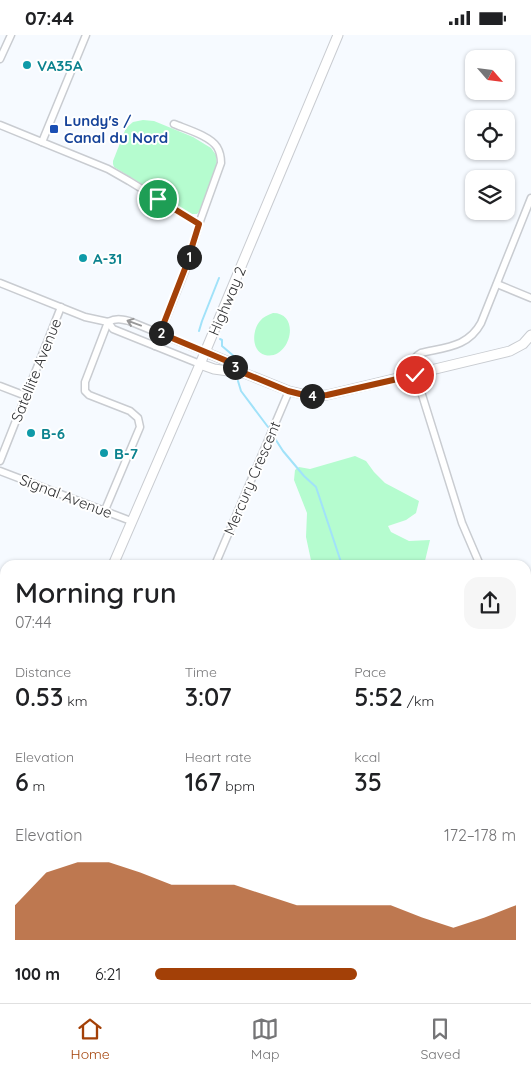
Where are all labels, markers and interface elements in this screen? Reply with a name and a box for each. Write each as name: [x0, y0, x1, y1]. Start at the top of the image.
text: 07:44: [25, 6, 74, 30]
north arrow: [465, 50, 515, 100]
map controls: [465, 50, 515, 220]
place label: VA35A: [37, 56, 83, 75]
marker: VA35A: [21, 59, 33, 71]
button: locate: [465, 110, 515, 160]
place label: Lundy's / Canal du Nord: [64, 111, 168, 147]
marker: Lundy's / Canal du Nord: [48, 123, 60, 135]
button: layers: [465, 170, 515, 220]
pin: [137, 178, 179, 220]
icon: arrive: [144, 185, 172, 213]
pin: 1: [176, 245, 202, 269]
text: 1: [187, 248, 192, 266]
place label: A-31: [93, 249, 122, 268]
marker: A-31: [77, 252, 89, 264]
street label: Highway 2: [204, 264, 250, 338]
street label: Satellite Avenue: [7, 315, 65, 425]
one-way arrow: [127, 318, 143, 327]
pin: 2: [148, 321, 174, 345]
text: 2: [158, 324, 165, 342]
pin: [394, 354, 436, 396]
pin: 3: [222, 355, 248, 379]
text: 3: [232, 358, 239, 376]
icon: check: [401, 361, 429, 389]
pin: 4: [300, 383, 324, 409]
text: 4: [308, 387, 317, 405]
street label: Mercury Crescent: [219, 418, 285, 538]
place label: B-6: [41, 424, 65, 443]
marker: B-6: [25, 427, 37, 439]
place label: B-7: [114, 444, 138, 463]
marker: B-7: [98, 447, 110, 459]
street label: Signal Avenue: [17, 470, 115, 522]
text: Morning run: [15, 575, 176, 610]
button: share: [464, 577, 516, 629]
text: 07:44: [15, 612, 52, 632]
text: Distance: [15, 663, 71, 681]
text: Time: [185, 663, 217, 681]
text: Pace: [354, 663, 386, 681]
text: 0.53: [15, 681, 63, 712]
text: 3:07: [185, 681, 232, 712]
text: 5:52: [354, 681, 403, 712]
text: km: [63, 692, 87, 710]
text: /km: [403, 692, 434, 710]
text: Elevation: [15, 748, 74, 766]
text: Heart rate: [185, 748, 251, 766]
text: kcal: [354, 748, 380, 766]
text: 6: [15, 766, 29, 797]
text: 167: [185, 766, 221, 797]
text: 35: [354, 766, 382, 797]
text: m: [29, 777, 45, 795]
text: bpm: [221, 777, 255, 795]
text: Elevation: [15, 825, 82, 845]
text: 172–178 m: [444, 825, 516, 845]
text: 100 m: [15, 964, 60, 984]
text: 6:21: [95, 964, 121, 984]
tab: Home: [71, 1015, 110, 1063]
tab: Map: [251, 1015, 279, 1063]
tab: Saved: [421, 1015, 460, 1063]

